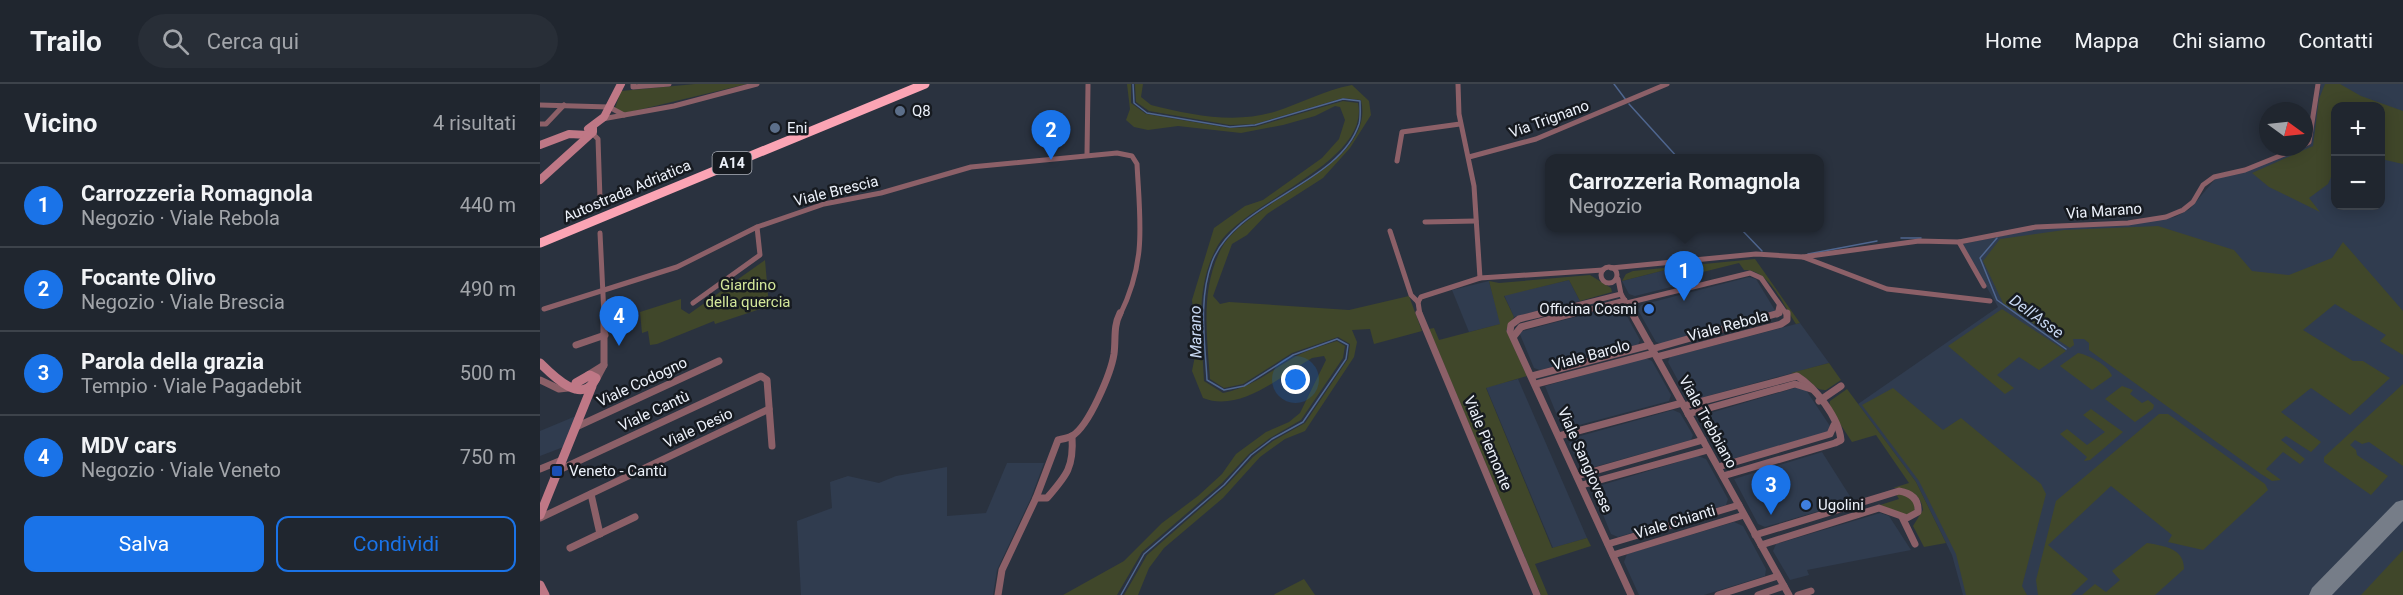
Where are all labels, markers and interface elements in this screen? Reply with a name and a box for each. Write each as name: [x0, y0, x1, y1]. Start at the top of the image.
search box: [138, 14, 558, 68]
text: Trailo: [30, 25, 102, 58]
icon: search: [159, 25, 192, 58]
text: Cerca qui: [207, 29, 299, 54]
text: Home: [1985, 29, 2042, 53]
text: Mappa: [2075, 29, 2139, 53]
text: Chi siamo: [2172, 29, 2266, 53]
text: Contatti: [2299, 29, 2373, 53]
street label: Via Trignano: [1507, 96, 1591, 142]
place label: Q8: [912, 102, 931, 120]
north arrow: [2259, 102, 2313, 156]
map controls: [2331, 102, 2385, 210]
button: +: [2331, 102, 2385, 156]
marker: Q8: [893, 104, 907, 118]
text: Vicino: [24, 108, 98, 138]
pin: 2: [1032, 110, 1070, 160]
text: 4 risultati: [433, 111, 516, 135]
place label: Eni: [787, 119, 807, 137]
marker: Eni: [768, 121, 782, 135]
road number: A14: [712, 152, 752, 174]
popup: [1545, 154, 1824, 232]
street label: Autostrada Adriatica: [560, 156, 694, 226]
button: −: [2331, 156, 2385, 210]
text: Carrozzeria Romagnola: [1569, 169, 1800, 194]
street label: Viale Brescia: [792, 172, 880, 210]
text: Carrozzeria Romagnola: [81, 181, 313, 206]
text: 1: [38, 193, 49, 217]
text: 440 m: [460, 193, 516, 217]
text: Negozio: [1569, 194, 1642, 218]
street label: Via Marano: [2065, 199, 2143, 223]
text: Negozio · Viale Rebola: [81, 206, 280, 230]
pin: 1: [1664, 252, 1704, 301]
text: Focante Olivo: [81, 265, 216, 290]
park label: Giardino della quercia: [706, 276, 790, 311]
text: 2: [38, 277, 49, 301]
text: 490 m: [460, 277, 516, 301]
text: Negozio · Viale Brescia: [81, 290, 285, 314]
water label: Dell'Asse: [2006, 290, 2067, 342]
pin: 4: [600, 296, 638, 346]
place label: Officina Cosmi: [1539, 300, 1637, 318]
marker: Officina Cosmi: [1642, 302, 1656, 316]
water label: Marano: [1186, 305, 1205, 359]
street label: Viale Rebola: [1686, 307, 1770, 345]
street label: Viale Barolo: [1550, 336, 1632, 374]
text: Parola della grazia: [81, 349, 264, 374]
street label: Viale Codogno: [594, 353, 690, 411]
text: 3: [38, 361, 49, 385]
text: 500 m: [460, 361, 516, 385]
your location: [1281, 365, 1310, 394]
street label: Viale Trebbiano: [1675, 373, 1741, 471]
text: Tempio · Viale Pagadebit: [81, 374, 302, 398]
street label: Viale Cantù: [616, 387, 692, 435]
street label: Viale Piemonte: [1460, 393, 1516, 493]
street label: Viale Desio: [660, 404, 736, 452]
street label: Viale Sangiovese: [1554, 405, 1616, 515]
text: MDV cars: [81, 433, 177, 458]
text: 4: [38, 445, 49, 469]
text: 750 m: [460, 445, 516, 469]
text: Negozio · Viale Veneto: [81, 458, 281, 482]
place label: Veneto - Cantù: [569, 462, 667, 480]
marker: Veneto - Cantù: [550, 464, 564, 478]
pin: 3: [1752, 466, 1790, 515]
place label: Ugolini: [1818, 496, 1864, 514]
marker: Ugolini: [1799, 498, 1813, 512]
street label: Viale Chianti: [1633, 501, 1717, 543]
button: Salva: [24, 516, 264, 572]
button: Condividi: [276, 516, 516, 572]

